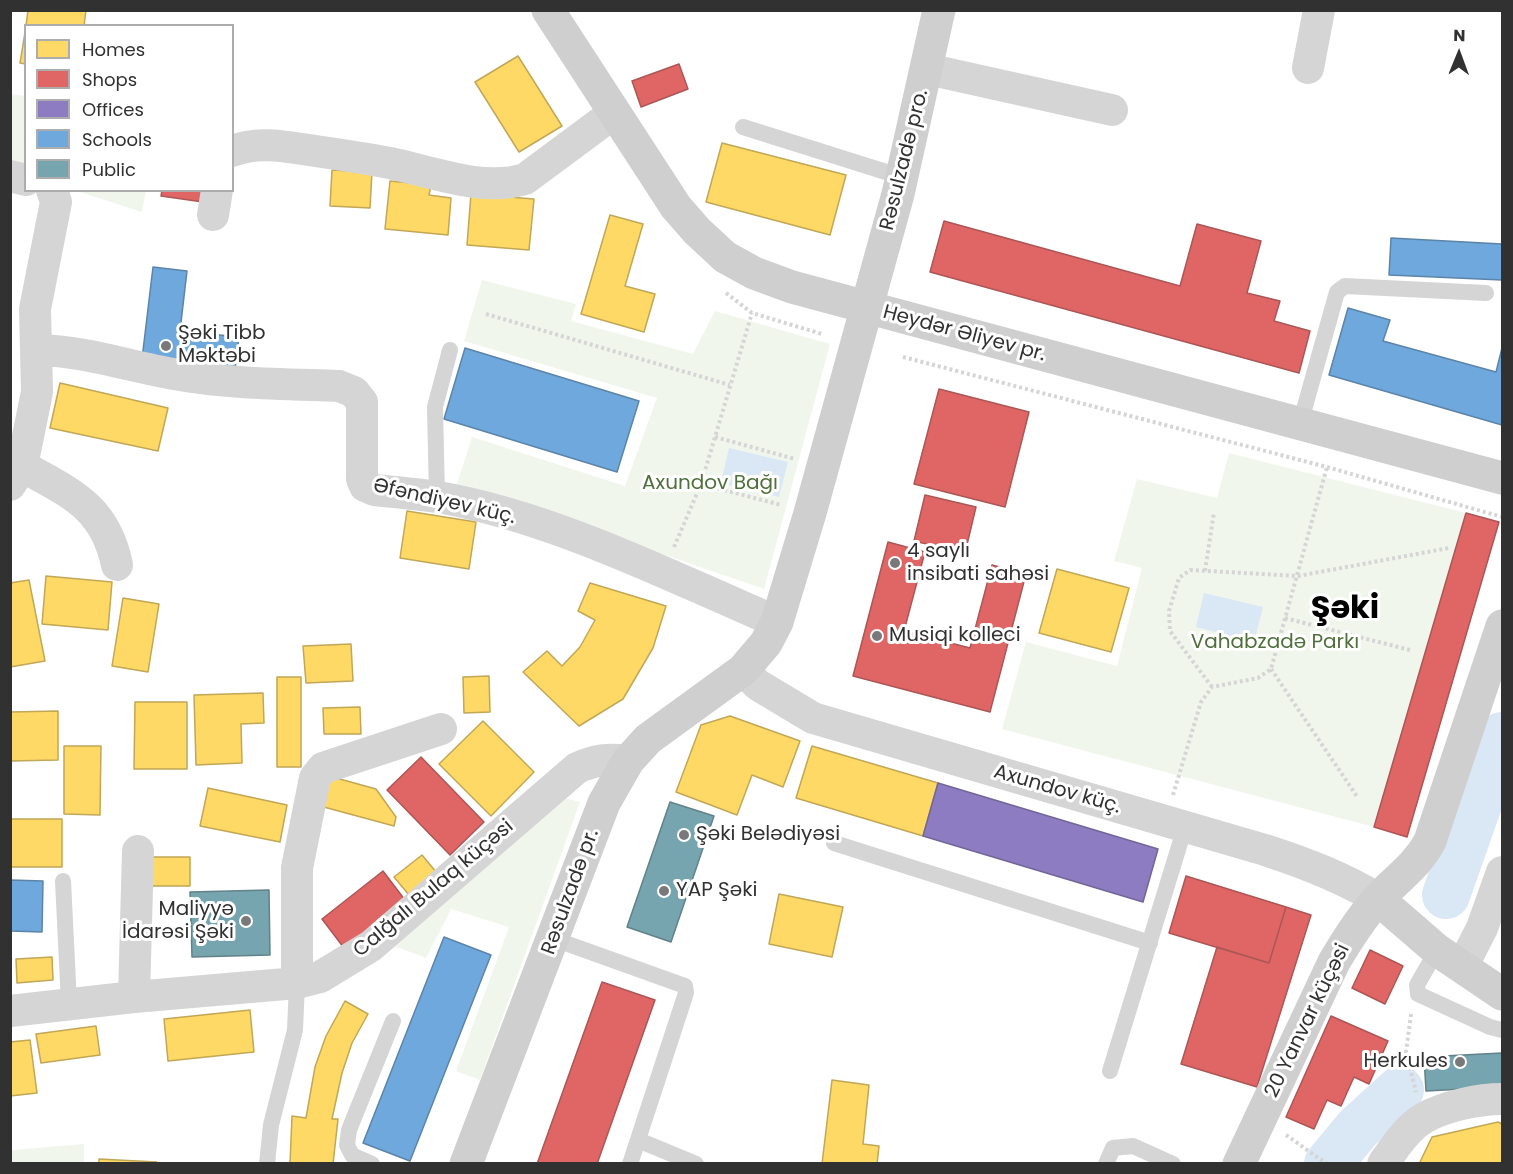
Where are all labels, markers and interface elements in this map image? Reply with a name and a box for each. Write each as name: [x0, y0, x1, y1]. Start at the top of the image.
legend: [24, 24, 234, 192]
north arrow: [1429, 24, 1489, 84]
text: N: [1453, 24, 1466, 47]
text: Homes: [82, 37, 145, 62]
text: Shops: [82, 67, 137, 92]
street label: Rəsulzadə pro.: [876, 87, 934, 233]
text: Offices: [82, 97, 144, 122]
text: Schools: [82, 127, 152, 152]
text: Public: [82, 157, 136, 182]
street label: Heydər Əliyev pr.: [880, 301, 1048, 367]
place label: Şəki Tibb Məktəbi: [178, 322, 265, 369]
marker: Şəki Tibb Məktəbi: [159, 339, 173, 353]
park label: Axundov Bağı: [642, 472, 778, 496]
street label: Əfəndiyev küç.: [370, 474, 518, 530]
place label: 4 saylı insibati sahəsi: [907, 540, 1049, 587]
marker: 4 saylı insibati sahəsi: [888, 556, 902, 570]
district label: Şəki: [1311, 591, 1379, 629]
place label: Musiqi kolleci: [889, 624, 1021, 648]
marker: Musiqi kolleci: [870, 629, 884, 643]
park label: Vahabzadə Parkı: [1191, 631, 1359, 655]
street label: Axundov küç.: [991, 760, 1123, 820]
street label: Calğalı Bulaq küçəsi: [349, 815, 519, 963]
place label: Şəki Belədiyəsi: [696, 823, 840, 847]
street label: Rəsulzadə pr.: [537, 826, 605, 958]
marker: Şəki Belədiyəsi: [677, 828, 691, 842]
place label: YAP Şəki: [676, 879, 757, 903]
marker: YAP Şəki: [657, 884, 671, 898]
place label: Maliyyə İdarəsi Şəki: [122, 898, 234, 945]
marker: Maliyyə İdarəsi Şəki: [239, 914, 253, 928]
street label: 20 Yanvar küçəsi: [1260, 940, 1356, 1102]
place label: Herkules: [1363, 1050, 1448, 1074]
marker: Herkules: [1453, 1055, 1467, 1069]

